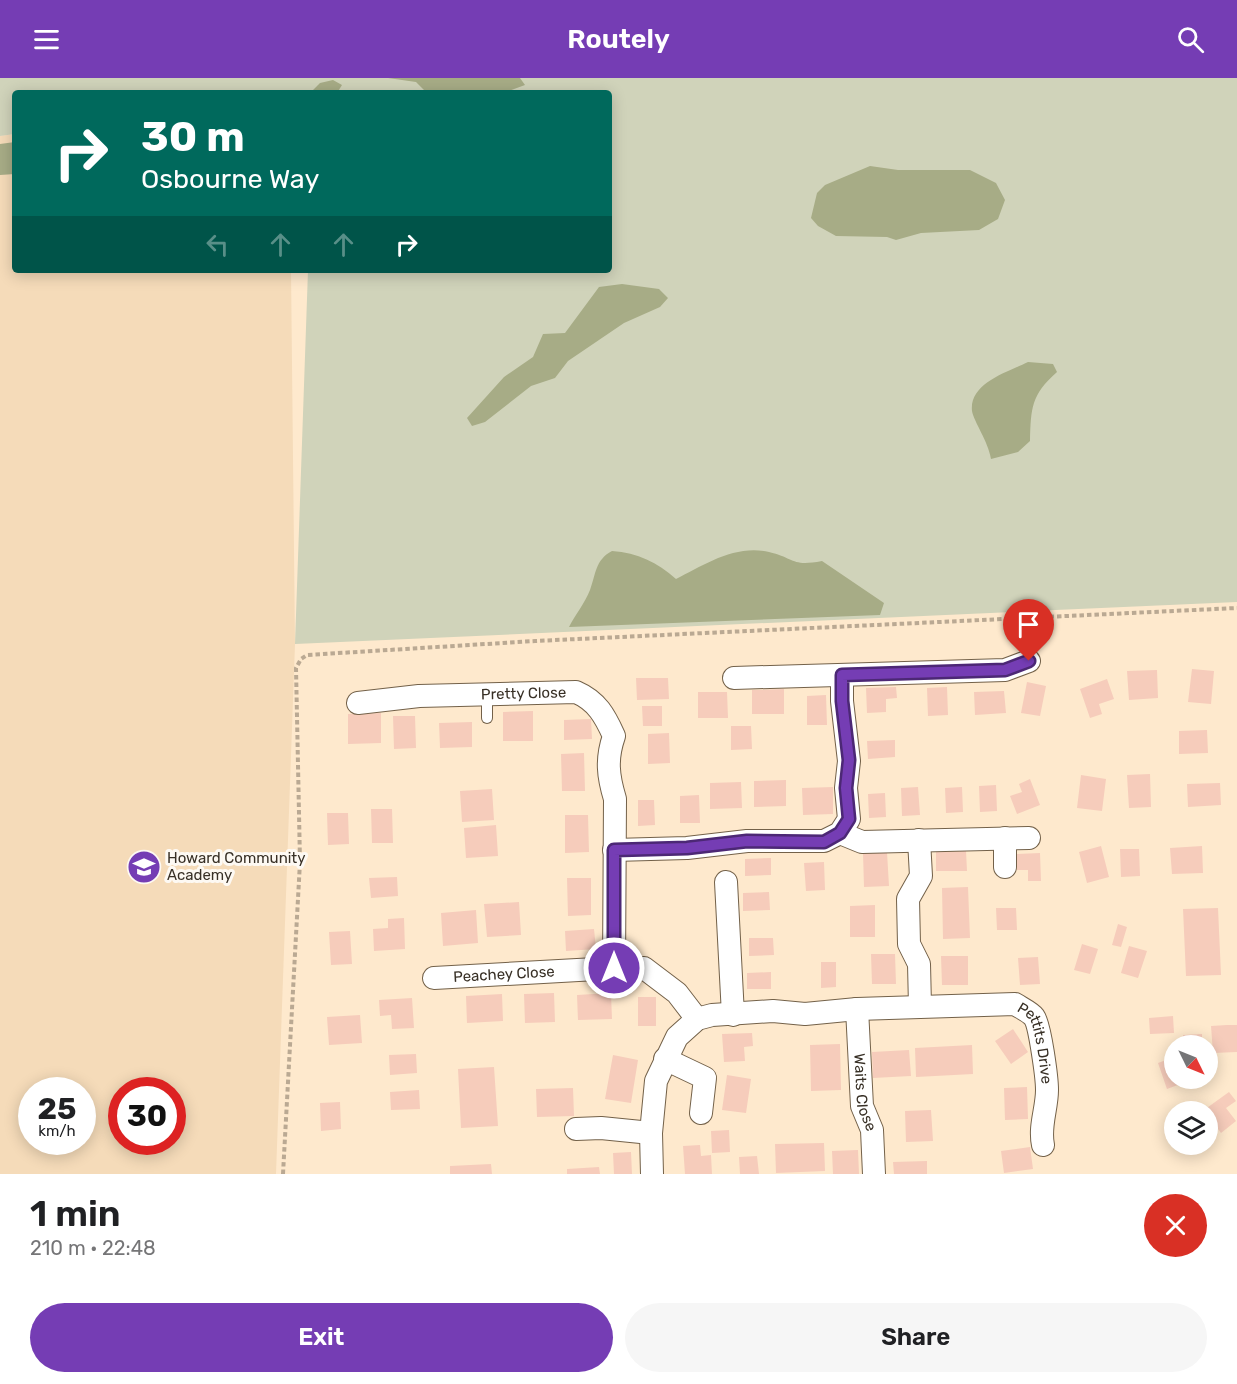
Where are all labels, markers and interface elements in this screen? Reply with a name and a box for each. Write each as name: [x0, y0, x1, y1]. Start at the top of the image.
icon: menu: [30, 23, 63, 56]
text: Routely: [567, 23, 670, 55]
icon: search: [1174, 23, 1207, 56]
text: 30 m: [141, 112, 245, 162]
icon: right: [42, 114, 120, 192]
text: Osbourne Way: [141, 163, 319, 195]
icon: left: [201, 228, 234, 261]
icon: ahead: [264, 228, 297, 261]
icon: ahead: [327, 228, 360, 261]
icon: right: [390, 228, 423, 261]
pin: [1003, 599, 1054, 661]
icon: arrive: [1012, 608, 1045, 641]
street label: Pretty Close: [481, 683, 566, 703]
school or university icon: Howard Community Academy: [126, 849, 162, 885]
place label: Howard Community Academy: [167, 849, 306, 884]
position arrow: [582, 936, 646, 1000]
street label: Peachey Close: [453, 962, 555, 986]
street label: Pettits Drive: [1014, 999, 1056, 1085]
north arrow: [1164, 1035, 1218, 1089]
map controls: [1164, 1035, 1218, 1155]
street label: Waits Close: [850, 1053, 880, 1134]
speed limit sign: 30: [108, 1077, 186, 1155]
text: 25: [38, 1091, 76, 1127]
button: layers: [1164, 1101, 1218, 1155]
text: km/h: [38, 1122, 76, 1140]
text: 1 min: [30, 1192, 121, 1235]
button: close: [1144, 1194, 1207, 1257]
text: 210 m · 22:48: [30, 1236, 156, 1260]
button: Exit: [30, 1303, 613, 1372]
button: Share: [625, 1303, 1207, 1372]

